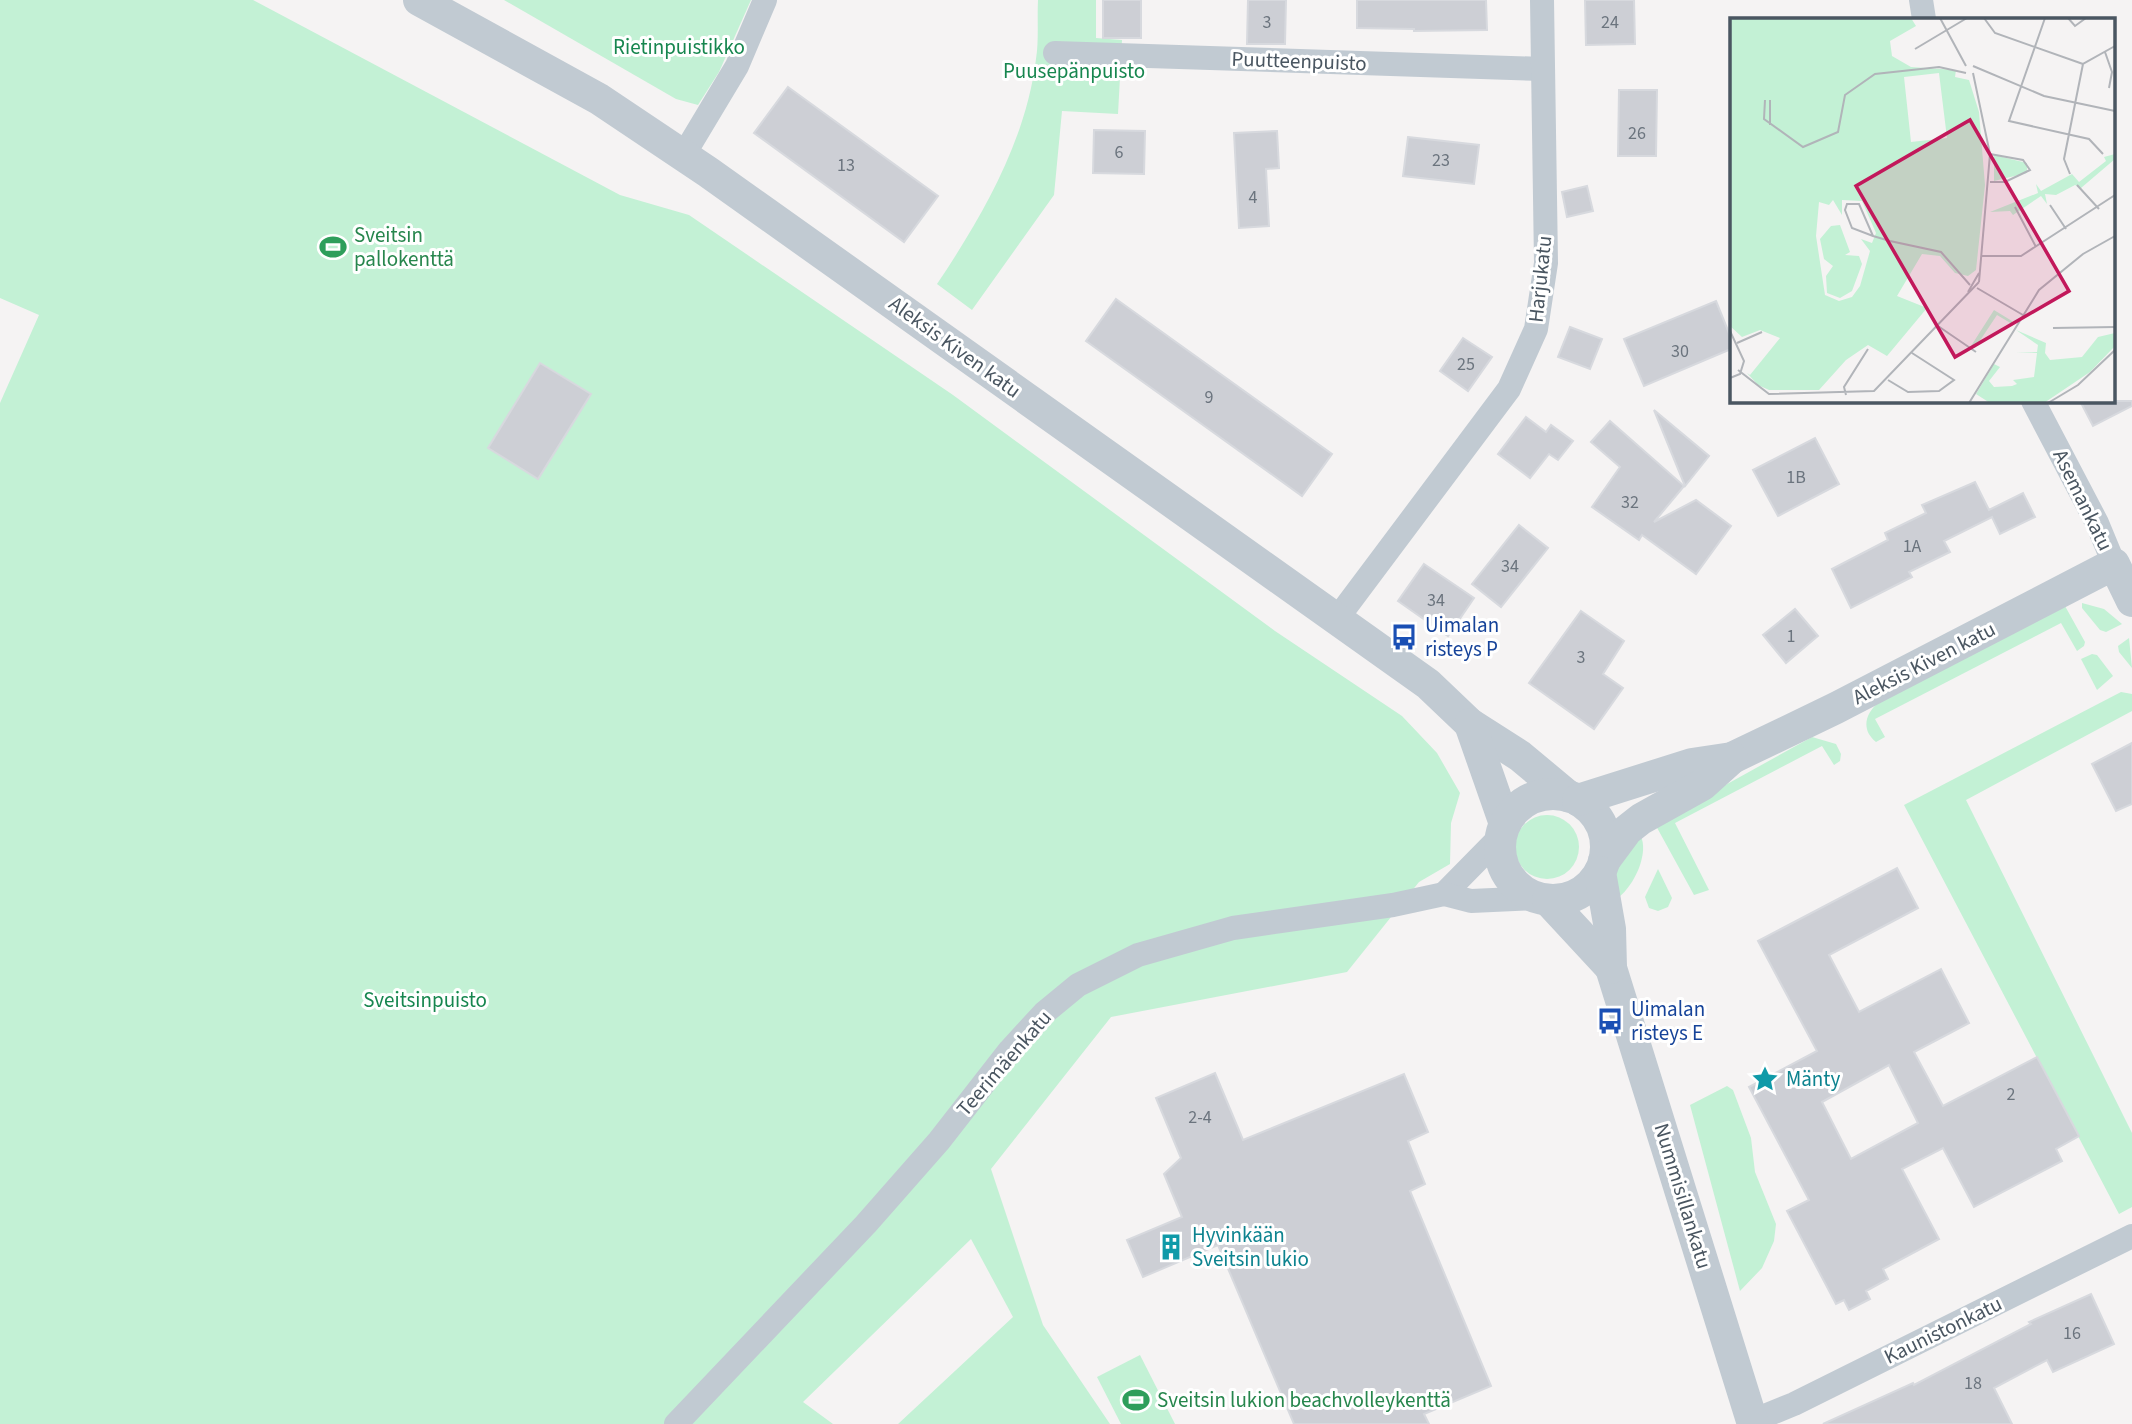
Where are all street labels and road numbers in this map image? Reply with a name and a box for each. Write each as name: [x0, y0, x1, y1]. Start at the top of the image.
street label: Puutteenpuisto: [1231, 44, 1367, 78]
street label: Harjukatu: [1521, 234, 1559, 324]
street label: Aleksis Kiven katu: [883, 289, 1027, 405]
street label: Asemankatu: [2046, 444, 2120, 556]
street label: Aleksis Kiven katu: [1847, 614, 2001, 712]
street label: Teerimäenkatu: [949, 1003, 1059, 1123]
street label: Nummisillankatu: [1647, 1120, 1719, 1272]
street label: Kaunistonkatu: [1879, 1288, 2007, 1372]

